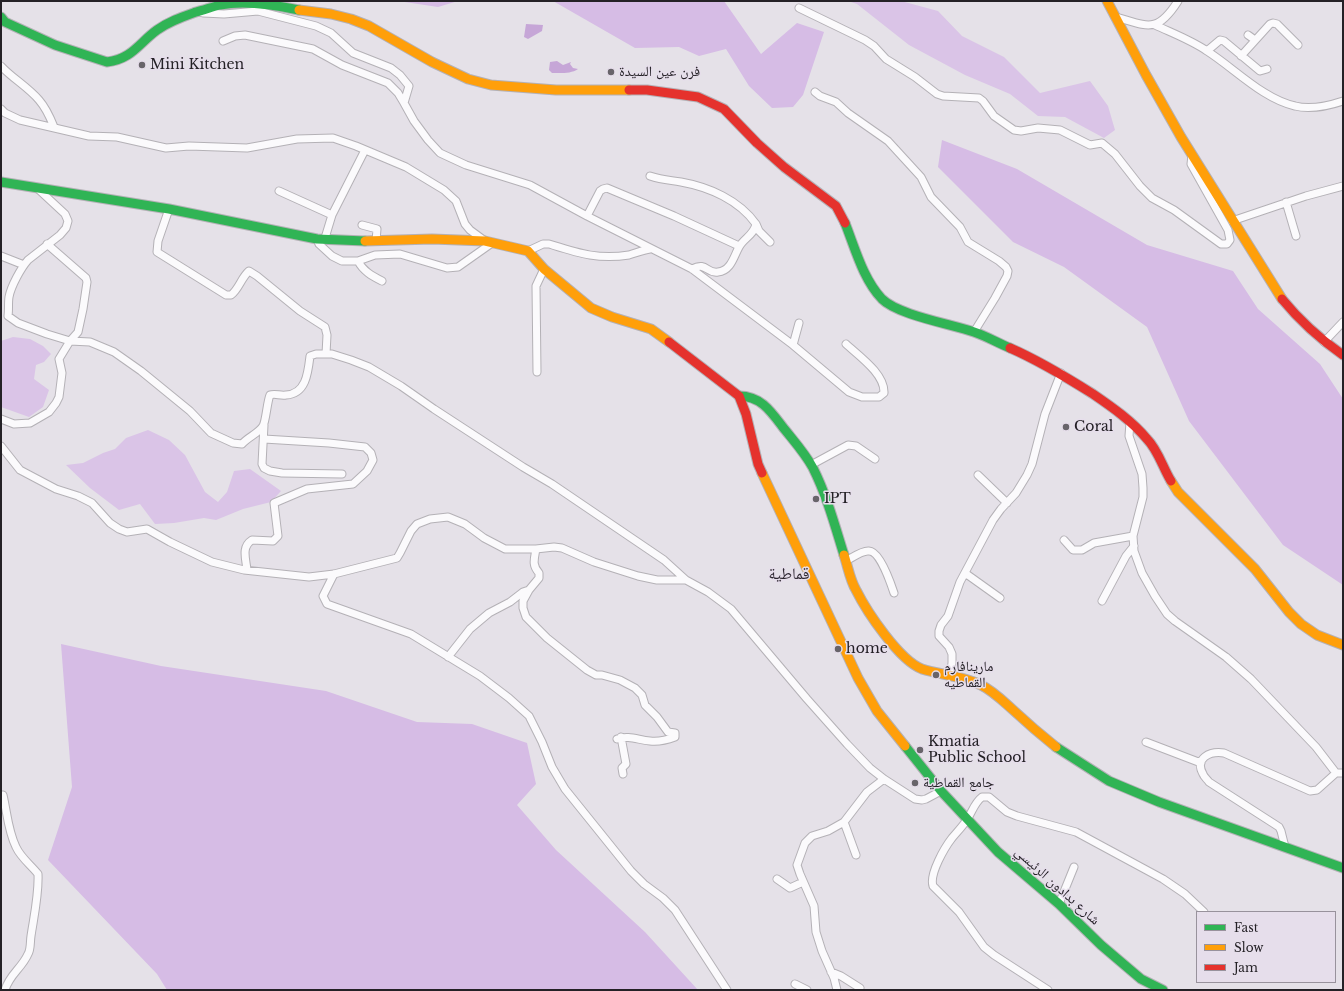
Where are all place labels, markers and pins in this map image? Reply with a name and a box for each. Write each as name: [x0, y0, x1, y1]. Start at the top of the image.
place label: Mini Kitchen: [150, 57, 244, 73]
marker: Mini Kitchen: [137, 60, 147, 70]
place label: فرن عين السيدة: [619, 64, 700, 80]
marker: فرن عين السيدة: [606, 67, 616, 77]
place label: Coral: [1074, 419, 1113, 435]
marker: Coral: [1061, 422, 1071, 432]
place label: IPT: [824, 491, 851, 507]
marker: IPT: [811, 494, 821, 504]
place label: home: [846, 641, 888, 657]
marker: home: [833, 644, 843, 654]
place label: مارينافارم القماطيه: [944, 659, 993, 692]
marker: مارينافارم القماطيه: [931, 670, 941, 680]
place label: Kmatia Public School: [928, 734, 1026, 766]
marker: Kmatia Public School: [915, 745, 925, 755]
place label: جامع القماطية: [923, 775, 994, 791]
marker: جامع القماطية: [910, 778, 920, 788]

